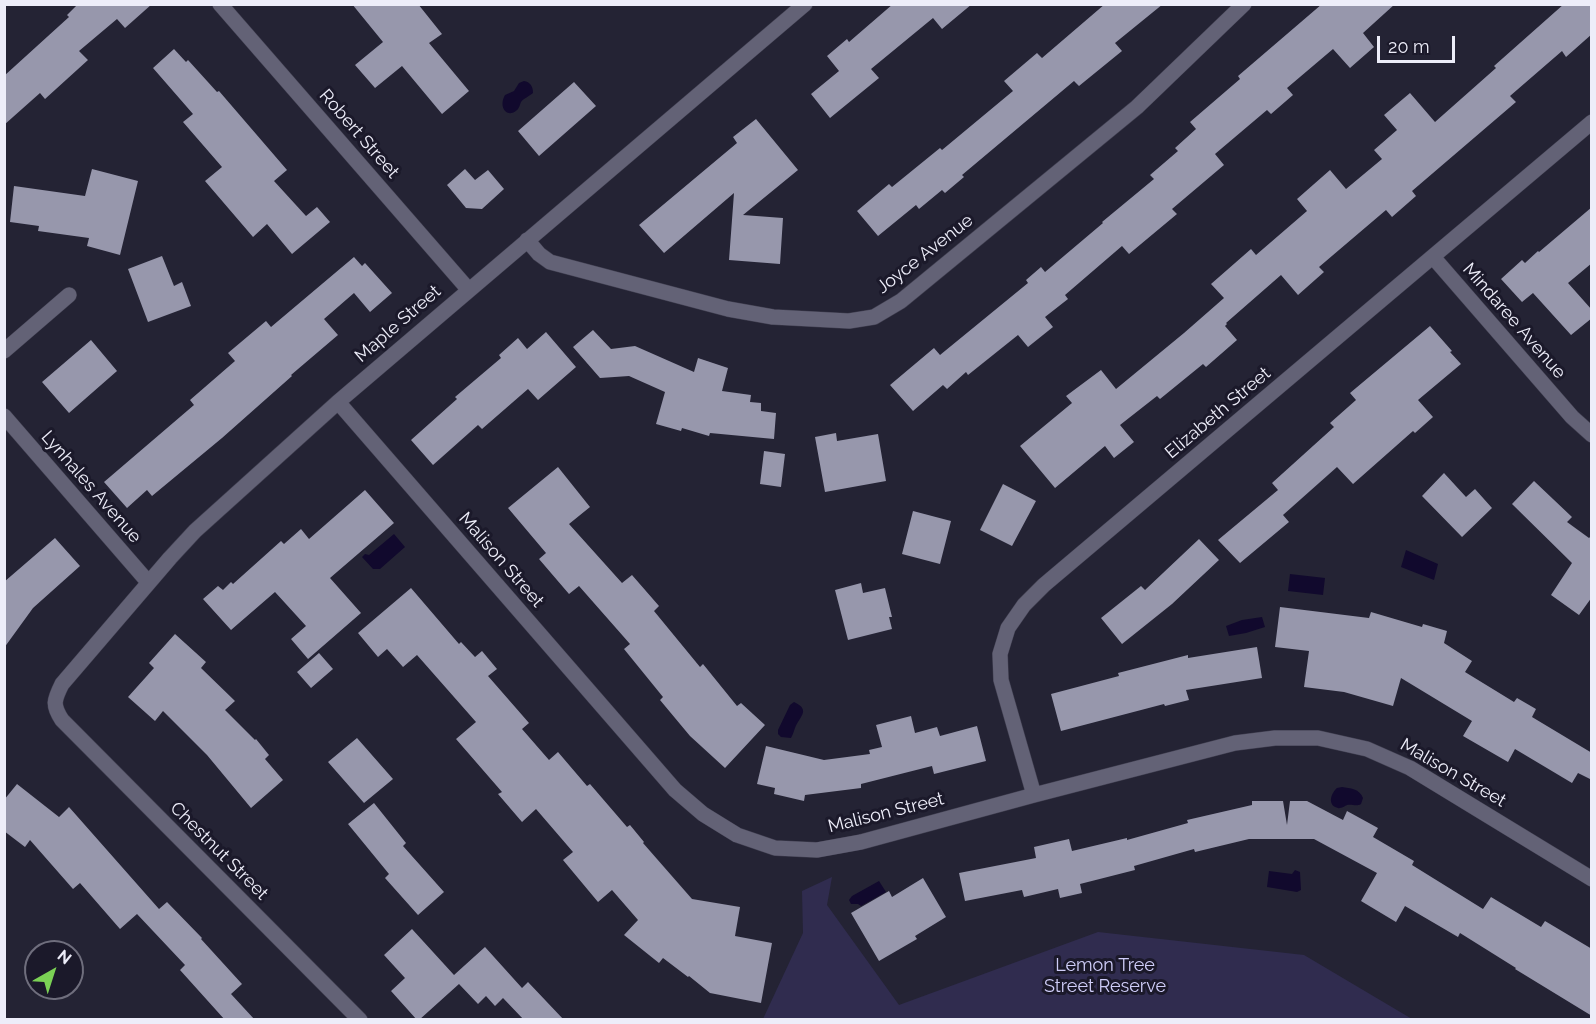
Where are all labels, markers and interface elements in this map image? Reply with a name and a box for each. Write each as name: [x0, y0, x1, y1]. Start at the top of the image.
scale bar: [1380, 24, 1458, 62]
text: 20 m: [1388, 36, 1430, 57]
street label: Robert Street: [315, 85, 403, 183]
street label: Joyce Avenue: [872, 210, 978, 298]
street label: Mindaree Avenue: [1458, 259, 1570, 383]
street label: Maple Street: [351, 281, 445, 367]
street label: Elizabeth Street: [1161, 363, 1275, 463]
street label: Lynhales Avenue: [36, 427, 146, 547]
street label: Malison Street: [454, 508, 548, 612]
street label: Malison Street: [1396, 734, 1510, 812]
street label: Malison Street: [826, 788, 946, 838]
street label: Chestnut Street: [165, 797, 273, 905]
north arrow: [24, 940, 84, 1000]
text: N: [54, 946, 75, 968]
park label: Lemon Tree Street Reserve: [1044, 955, 1166, 998]

